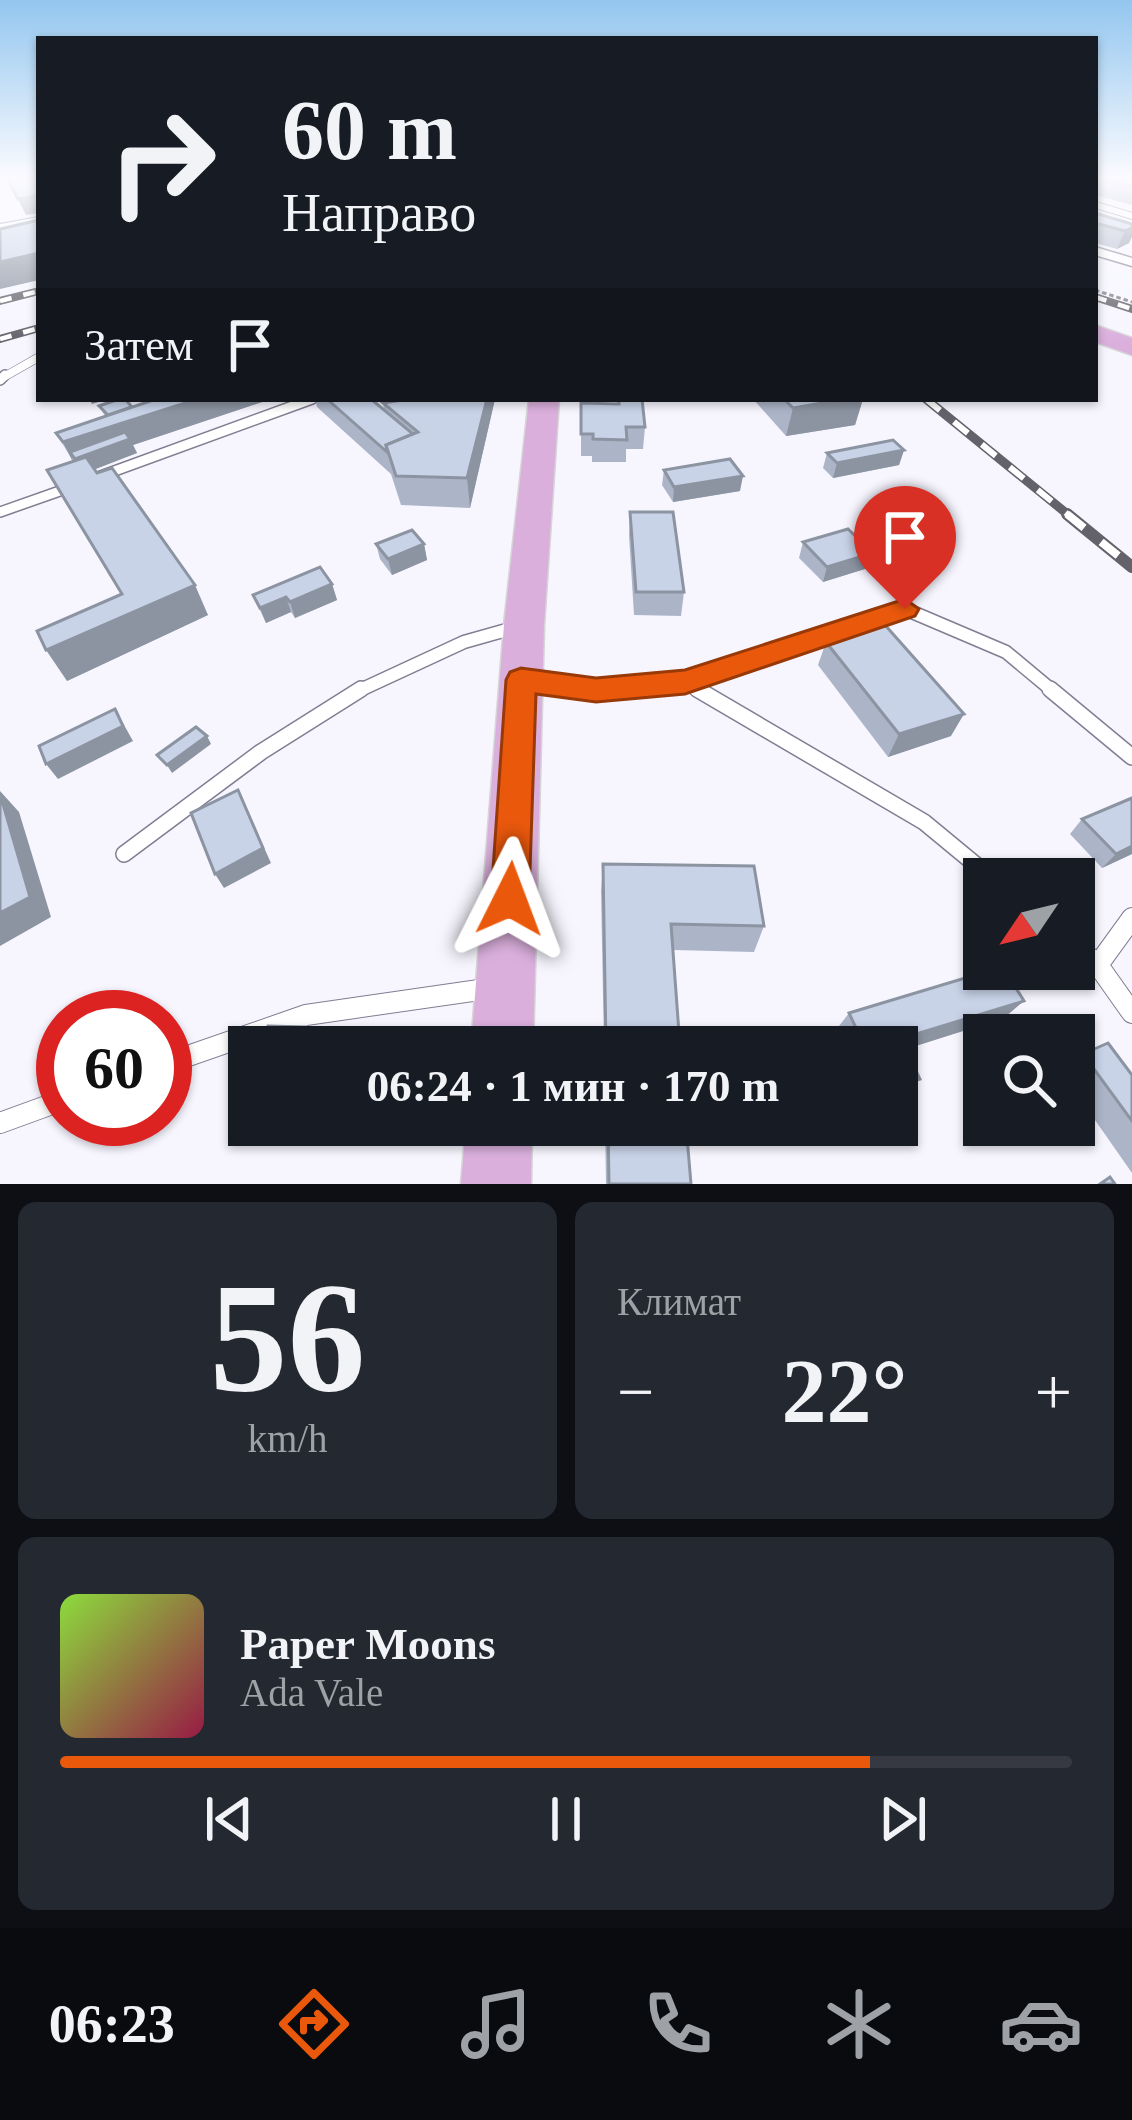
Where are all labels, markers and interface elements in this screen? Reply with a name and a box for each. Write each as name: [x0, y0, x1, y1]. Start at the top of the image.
icon: right: [84, 84, 240, 240]
text: 60 m: [282, 84, 457, 177]
text: Направо: [282, 183, 476, 243]
icon: arrive: [217, 312, 283, 378]
text: Затем: [84, 320, 193, 370]
pin: [854, 486, 956, 609]
icon: arrive: [872, 504, 938, 570]
position arrow: [447, 836, 573, 962]
north arrow: [963, 858, 1095, 990]
map controls: [963, 858, 1095, 1146]
speed limit sign: 60: [36, 990, 192, 1146]
button: search: [963, 1014, 1095, 1146]
text: 06:24 · 1 мин · 170 m: [367, 1061, 779, 1111]
text: 56: [210, 1251, 366, 1424]
text: Климат: [617, 1280, 741, 1323]
text: 22°: [782, 1342, 908, 1441]
text: −: [617, 1355, 654, 1428]
text: +: [1035, 1355, 1072, 1428]
text: km/h: [247, 1417, 328, 1460]
text: Paper Moons: [240, 1619, 495, 1669]
text: Ada Vale: [240, 1671, 383, 1714]
icon: previous: [196, 1786, 262, 1852]
icon: pause: [533, 1786, 599, 1852]
icon: next: [870, 1786, 936, 1852]
icon: directions: [272, 1982, 356, 2066]
icon: music: [454, 1982, 538, 2066]
icon: phone: [636, 1982, 720, 2066]
icon: climate: [817, 1982, 901, 2066]
icon: car: [999, 1982, 1083, 2066]
text: 06:23: [49, 1994, 175, 2054]

